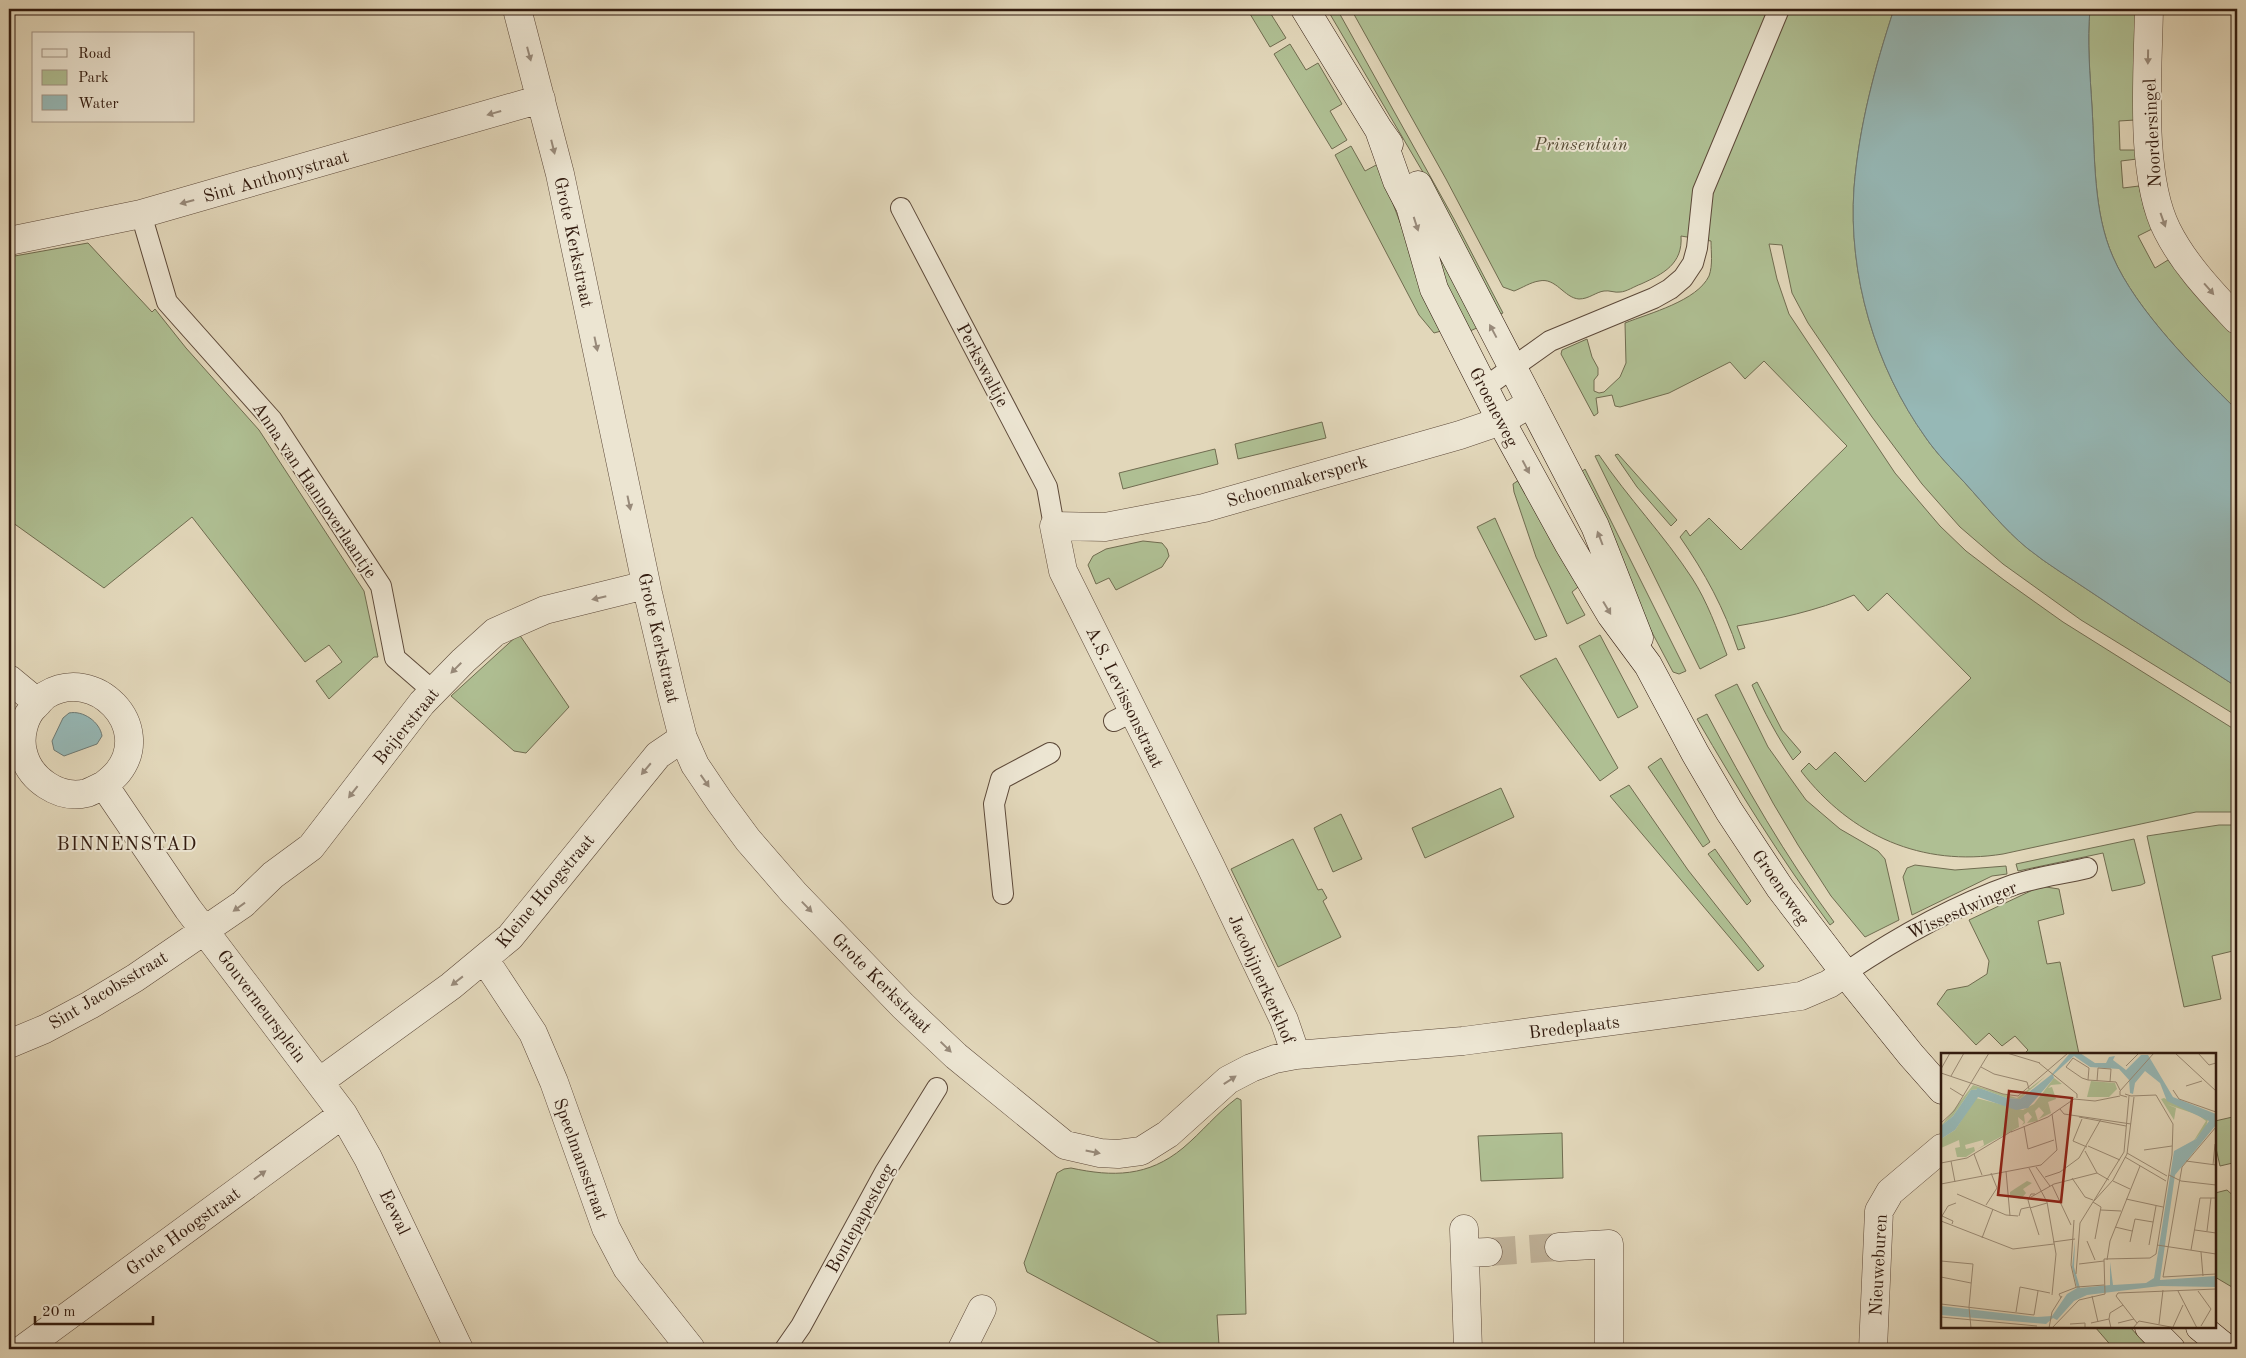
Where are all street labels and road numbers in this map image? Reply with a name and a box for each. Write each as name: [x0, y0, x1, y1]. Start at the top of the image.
street label: Noordersingel: [2141, 78, 2165, 188]
street label: Sint Anthonystraat: [201, 148, 351, 206]
street label: Grote Kerkstraat: [550, 175, 596, 309]
street label: Perkswaltje: [953, 321, 1012, 410]
street label: Groeneweg: [1465, 365, 1521, 450]
street label: Anna van Hannoverlaantje: [249, 400, 380, 582]
street label: Schoenmakersperk: [1225, 453, 1370, 511]
street label: Grote Kerkstraat: [634, 571, 682, 705]
street label: A.S. Levissonstraat: [1082, 624, 1166, 771]
street label: Beijerstraat: [371, 685, 443, 768]
street label: Kleine Hoogstraat: [493, 831, 598, 952]
street label: Groeneweg: [1748, 847, 1813, 928]
street label: Wissesdwinger: [1905, 878, 2021, 943]
street label: Jacobijnerkerkhof: [1224, 912, 1298, 1048]
street label: Grote Kerkstraat: [828, 930, 935, 1037]
street label: Gouverneursplein: [213, 947, 309, 1066]
street label: Sint Jacobsstraat: [46, 948, 171, 1033]
street label: Bredeplaats: [1527, 1013, 1621, 1043]
street label: Speelmansstraat: [550, 1096, 610, 1223]
street label: Bontepapesteeg: [823, 1161, 898, 1276]
street label: Grote Hoogstraat: [123, 1184, 244, 1279]
street label: Eewal: [376, 1187, 413, 1238]
street label: Nieuweburen: [1867, 1213, 1891, 1317]

